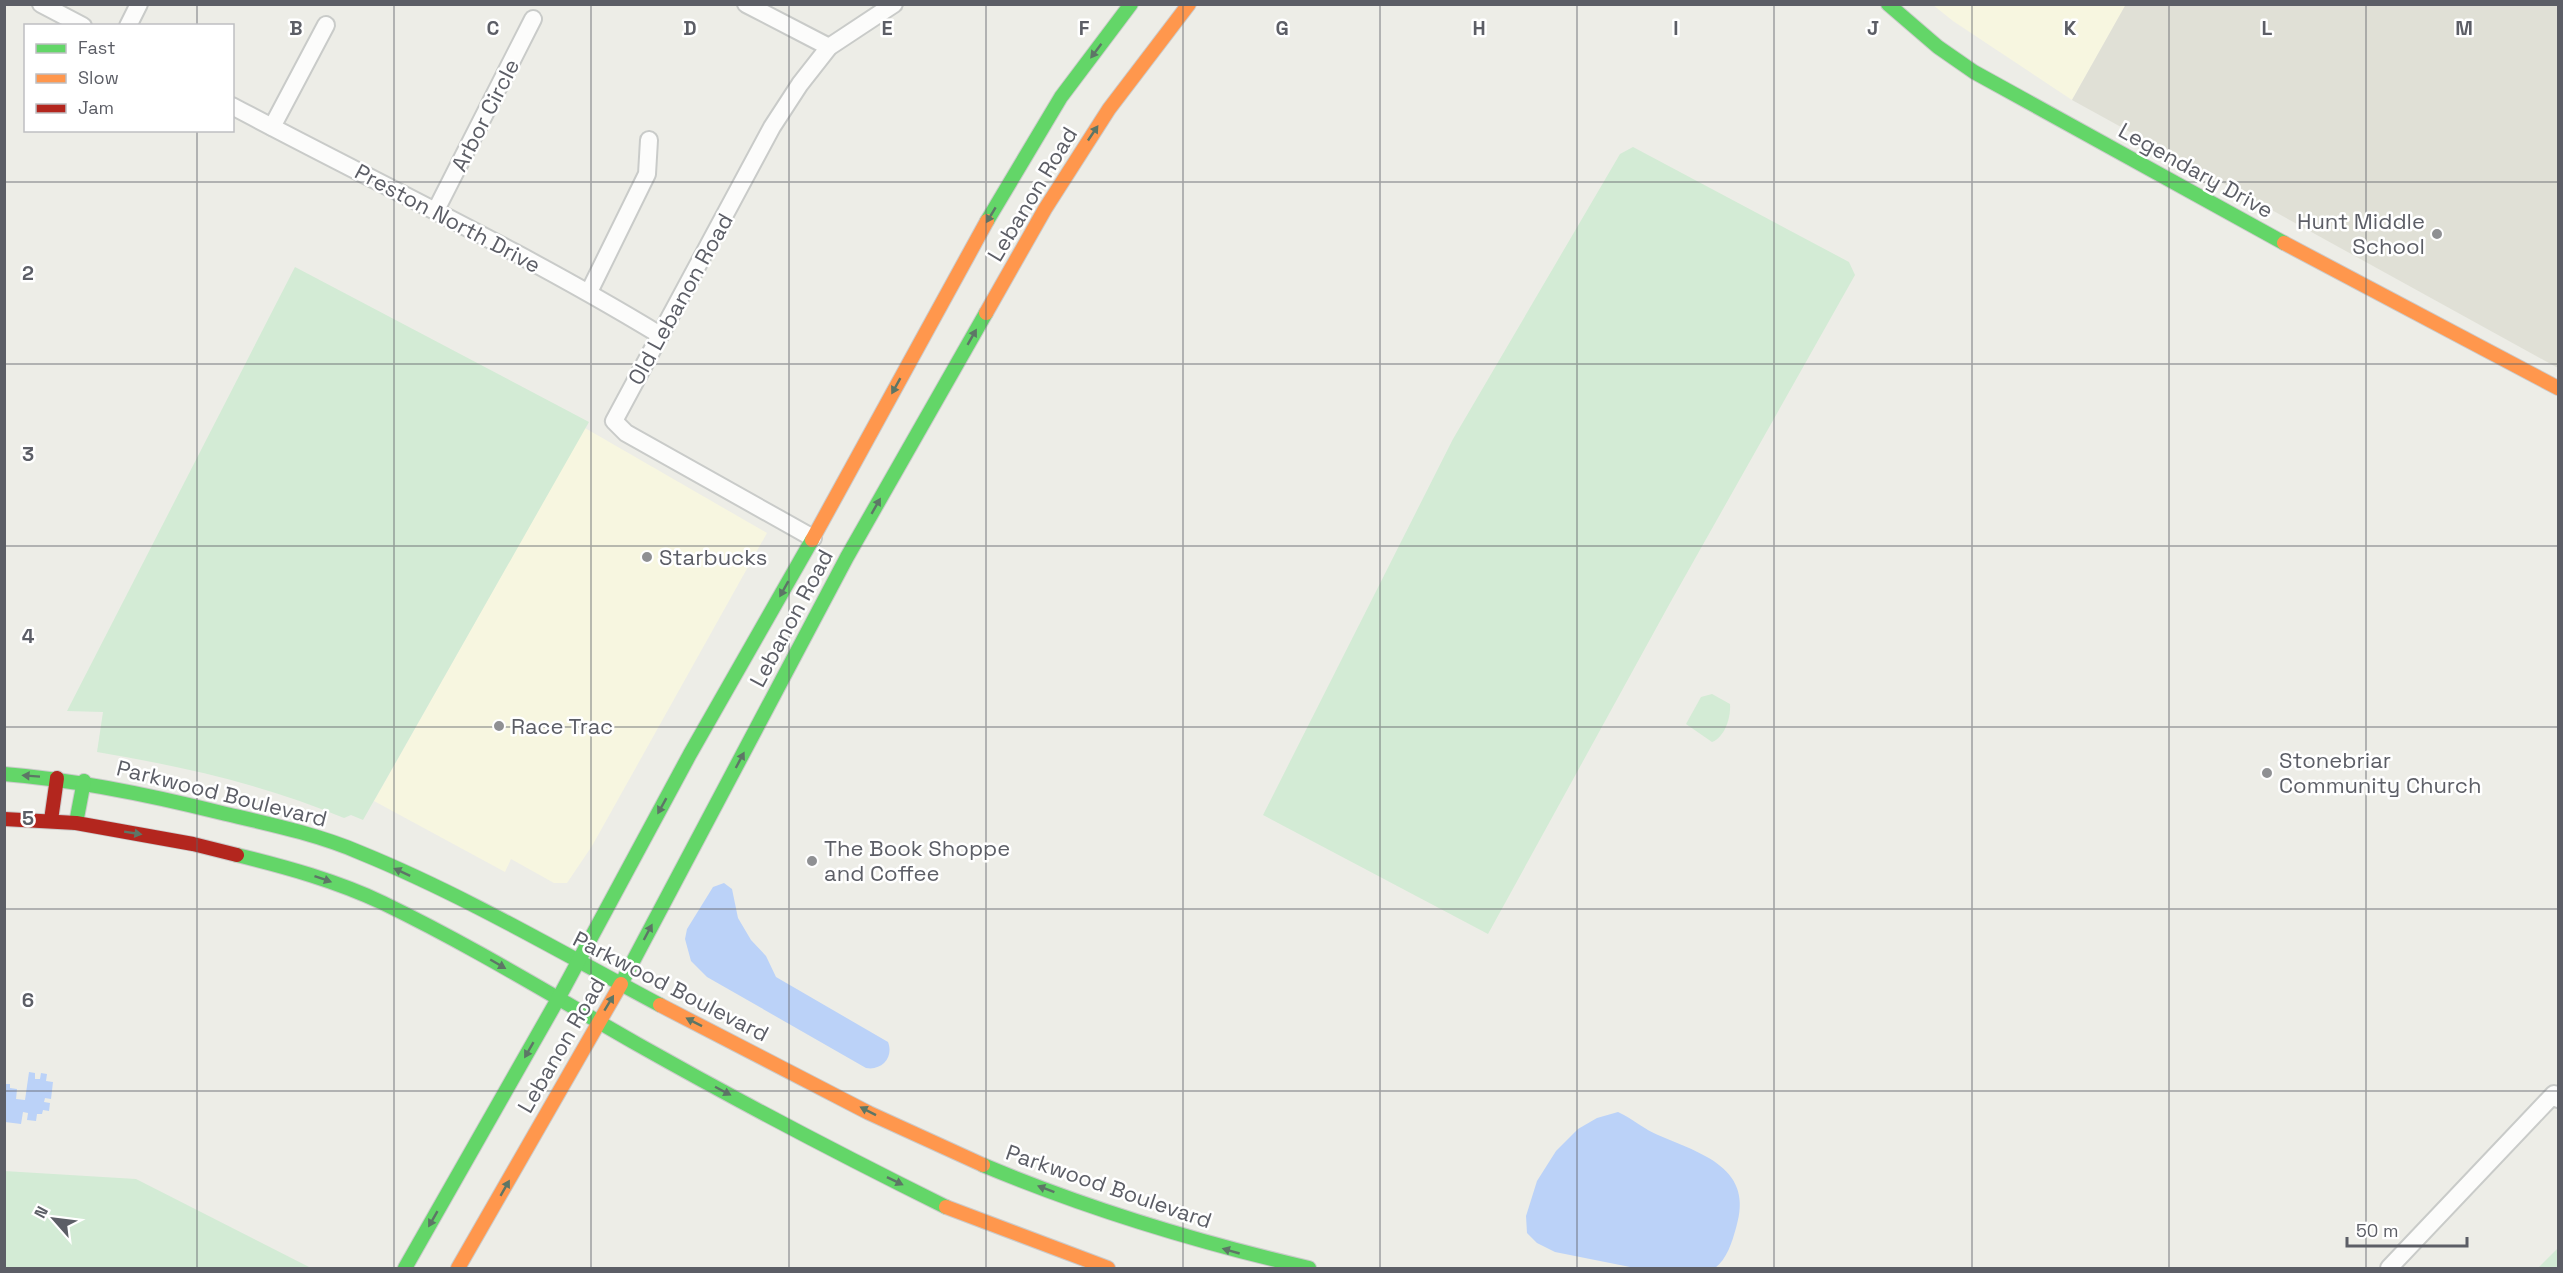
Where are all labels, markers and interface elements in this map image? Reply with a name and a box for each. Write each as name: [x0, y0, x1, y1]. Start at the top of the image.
text: B: [289, 15, 303, 41]
text: C: [487, 15, 500, 41]
text: D: [683, 15, 697, 41]
text: E: [881, 15, 893, 41]
text: F: [1079, 15, 1090, 41]
text: G: [1275, 15, 1289, 41]
text: H: [1472, 15, 1486, 41]
text: I: [1673, 15, 1679, 41]
text: J: [1867, 15, 1879, 41]
text: K: [2064, 15, 2077, 41]
text: L: [2262, 15, 2273, 41]
text: M: [2455, 15, 2473, 41]
legend: [24, 24, 234, 132]
text: Fast: [78, 36, 115, 59]
one-way arrow: [1090, 44, 1102, 59]
street label: Arbor Circle: [445, 54, 525, 176]
text: Slow: [78, 66, 119, 89]
text: Jam: [78, 96, 114, 119]
street label: Legendary Drive: [2114, 116, 2278, 224]
street label: Lebanon Road: [981, 122, 1083, 266]
one-way arrow: [1087, 125, 1098, 141]
street label: Preston North Drive: [350, 157, 546, 279]
one-way arrow: [985, 207, 996, 223]
place label: Hunt Middle School: [2297, 207, 2425, 260]
street label: Old Lebanon Road: [621, 208, 739, 390]
marker: Hunt Middle School: [2430, 227, 2444, 241]
text: 2: [22, 260, 34, 286]
one-way arrow: [967, 328, 977, 345]
one-way arrow: [891, 378, 901, 395]
text: 3: [22, 441, 34, 467]
one-way arrow: [871, 498, 881, 515]
place label: Starbucks: [659, 543, 767, 571]
street label: Lebanon Road: [743, 544, 839, 692]
marker: Starbucks: [640, 550, 654, 564]
one-way arrow: [779, 581, 789, 598]
text: 4: [22, 623, 35, 649]
place label: Race Trac: [511, 712, 613, 740]
marker: Race Trac: [492, 719, 506, 733]
place label: Stonebriar Community Church: [2279, 746, 2481, 799]
one-way arrow: [735, 751, 745, 768]
street label: Parkwood Boulevard: [114, 753, 330, 833]
marker: Stonebriar Community Church: [2260, 766, 2274, 780]
one-way arrow: [21, 771, 40, 781]
one-way arrow: [657, 797, 667, 814]
text: 5: [22, 805, 34, 831]
one-way arrow: [124, 828, 143, 837]
place label: The Book Shoppe and Coffee: [824, 834, 1010, 887]
marker: The Book Shoppe and Coffee: [805, 854, 819, 868]
one-way arrow: [394, 867, 411, 876]
one-way arrow: [314, 875, 332, 885]
one-way arrow: [643, 923, 653, 940]
street label: Parkwood Boulevard: [568, 924, 774, 1048]
one-way arrow: [490, 959, 507, 969]
street label: Lebanon Road: [511, 972, 611, 1118]
text: 6: [22, 987, 34, 1013]
one-way arrow: [604, 995, 615, 1011]
one-way arrow: [685, 1018, 703, 1028]
one-way arrow: [524, 1042, 534, 1059]
one-way arrow: [714, 1086, 731, 1096]
one-way arrow: [859, 1106, 877, 1116]
street label: Parkwood Boulevard: [1002, 1138, 1216, 1234]
one-way arrow: [887, 1177, 904, 1186]
one-way arrow: [499, 1179, 509, 1196]
one-way arrow: [1037, 1184, 1055, 1194]
north arrow: [24, 1189, 84, 1249]
text: N: [29, 1203, 53, 1222]
scale bar: [2347, 1210, 2467, 1248]
one-way arrow: [428, 1211, 438, 1228]
text: 50 m: [2356, 1219, 2398, 1242]
one-way arrow: [1222, 1246, 1240, 1255]

